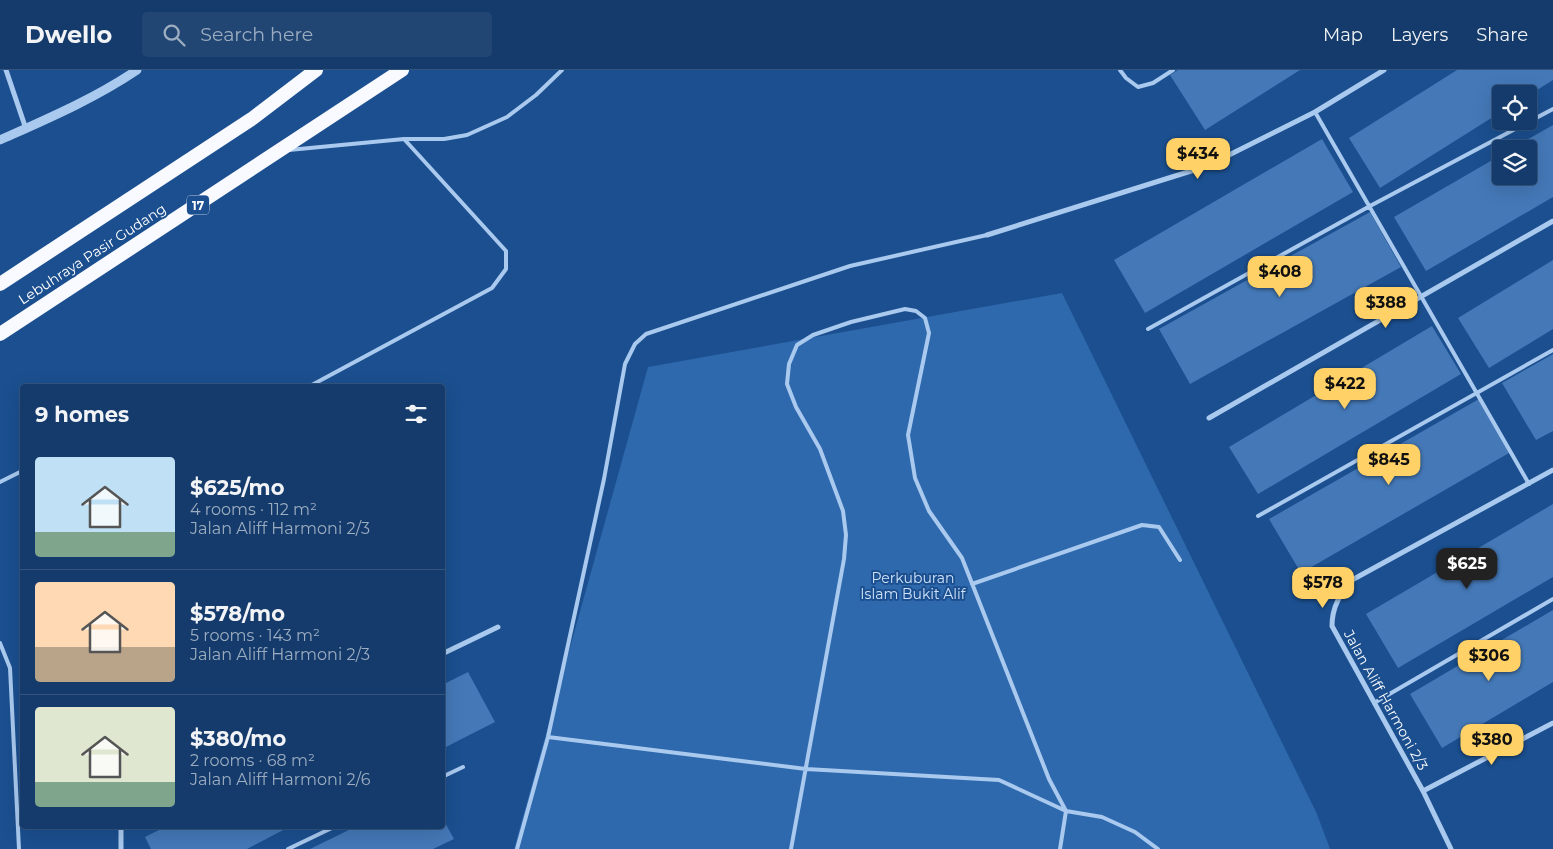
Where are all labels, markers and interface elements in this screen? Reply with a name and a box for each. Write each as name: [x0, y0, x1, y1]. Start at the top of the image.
search box: [142, 12, 492, 57]
text: Dwello: [25, 20, 112, 49]
icon: search: [160, 21, 188, 49]
text: Search here: [200, 23, 313, 46]
text: Map: [1323, 24, 1363, 46]
text: Layers: [1391, 24, 1448, 46]
text: Share: [1476, 24, 1528, 46]
map controls: [1492, 85, 1537, 185]
button: locate: [1492, 85, 1537, 130]
pin: $434: [1168, 138, 1228, 180]
button: layers: [1492, 140, 1537, 185]
text: $434: [1177, 144, 1219, 163]
road number: 17: [187, 196, 209, 214]
street label: Lebuhraya Pasir Gudang: [15, 200, 169, 308]
pin: $408: [1250, 256, 1310, 298]
text: $408: [1259, 262, 1301, 281]
pin: $388: [1356, 286, 1416, 329]
text: $388: [1366, 293, 1406, 312]
pin: $422: [1315, 368, 1375, 410]
text: $422: [1325, 374, 1365, 393]
icon: filters: [402, 400, 430, 428]
text: 9 homes: [35, 402, 129, 427]
pin: $845: [1359, 444, 1419, 486]
text: $845: [1368, 450, 1410, 469]
text: $625/mo: [190, 475, 284, 500]
icon: home: [75, 477, 135, 537]
text: 4 rooms · 112 m²: [190, 500, 317, 519]
text: Jalan Aliff Harmoni 2/3: [190, 519, 370, 538]
pin: $625: [1437, 548, 1497, 590]
text: $625: [1447, 554, 1487, 573]
pin: $578: [1293, 566, 1353, 609]
park label: Perkuburan Islam Bukit Alif: [860, 569, 967, 603]
text: $578: [1303, 573, 1343, 592]
text: $578/mo: [190, 601, 285, 626]
icon: home: [75, 602, 135, 662]
text: 5 rooms · 143 m²: [190, 626, 320, 645]
street label: Jalan Aliff Harmoni 2/3: [1339, 626, 1432, 773]
pin: $306: [1459, 640, 1519, 682]
text: Jalan Aliff Harmoni 2/3: [190, 645, 370, 664]
text: $306: [1469, 646, 1509, 665]
pin: $380: [1462, 724, 1522, 766]
text: $380/mo: [190, 726, 286, 751]
icon: home: [75, 727, 135, 787]
text: $380: [1471, 730, 1513, 749]
text: 2 rooms · 68 m²: [190, 751, 315, 770]
text: Jalan Aliff Harmoni 2/6: [190, 770, 370, 789]

